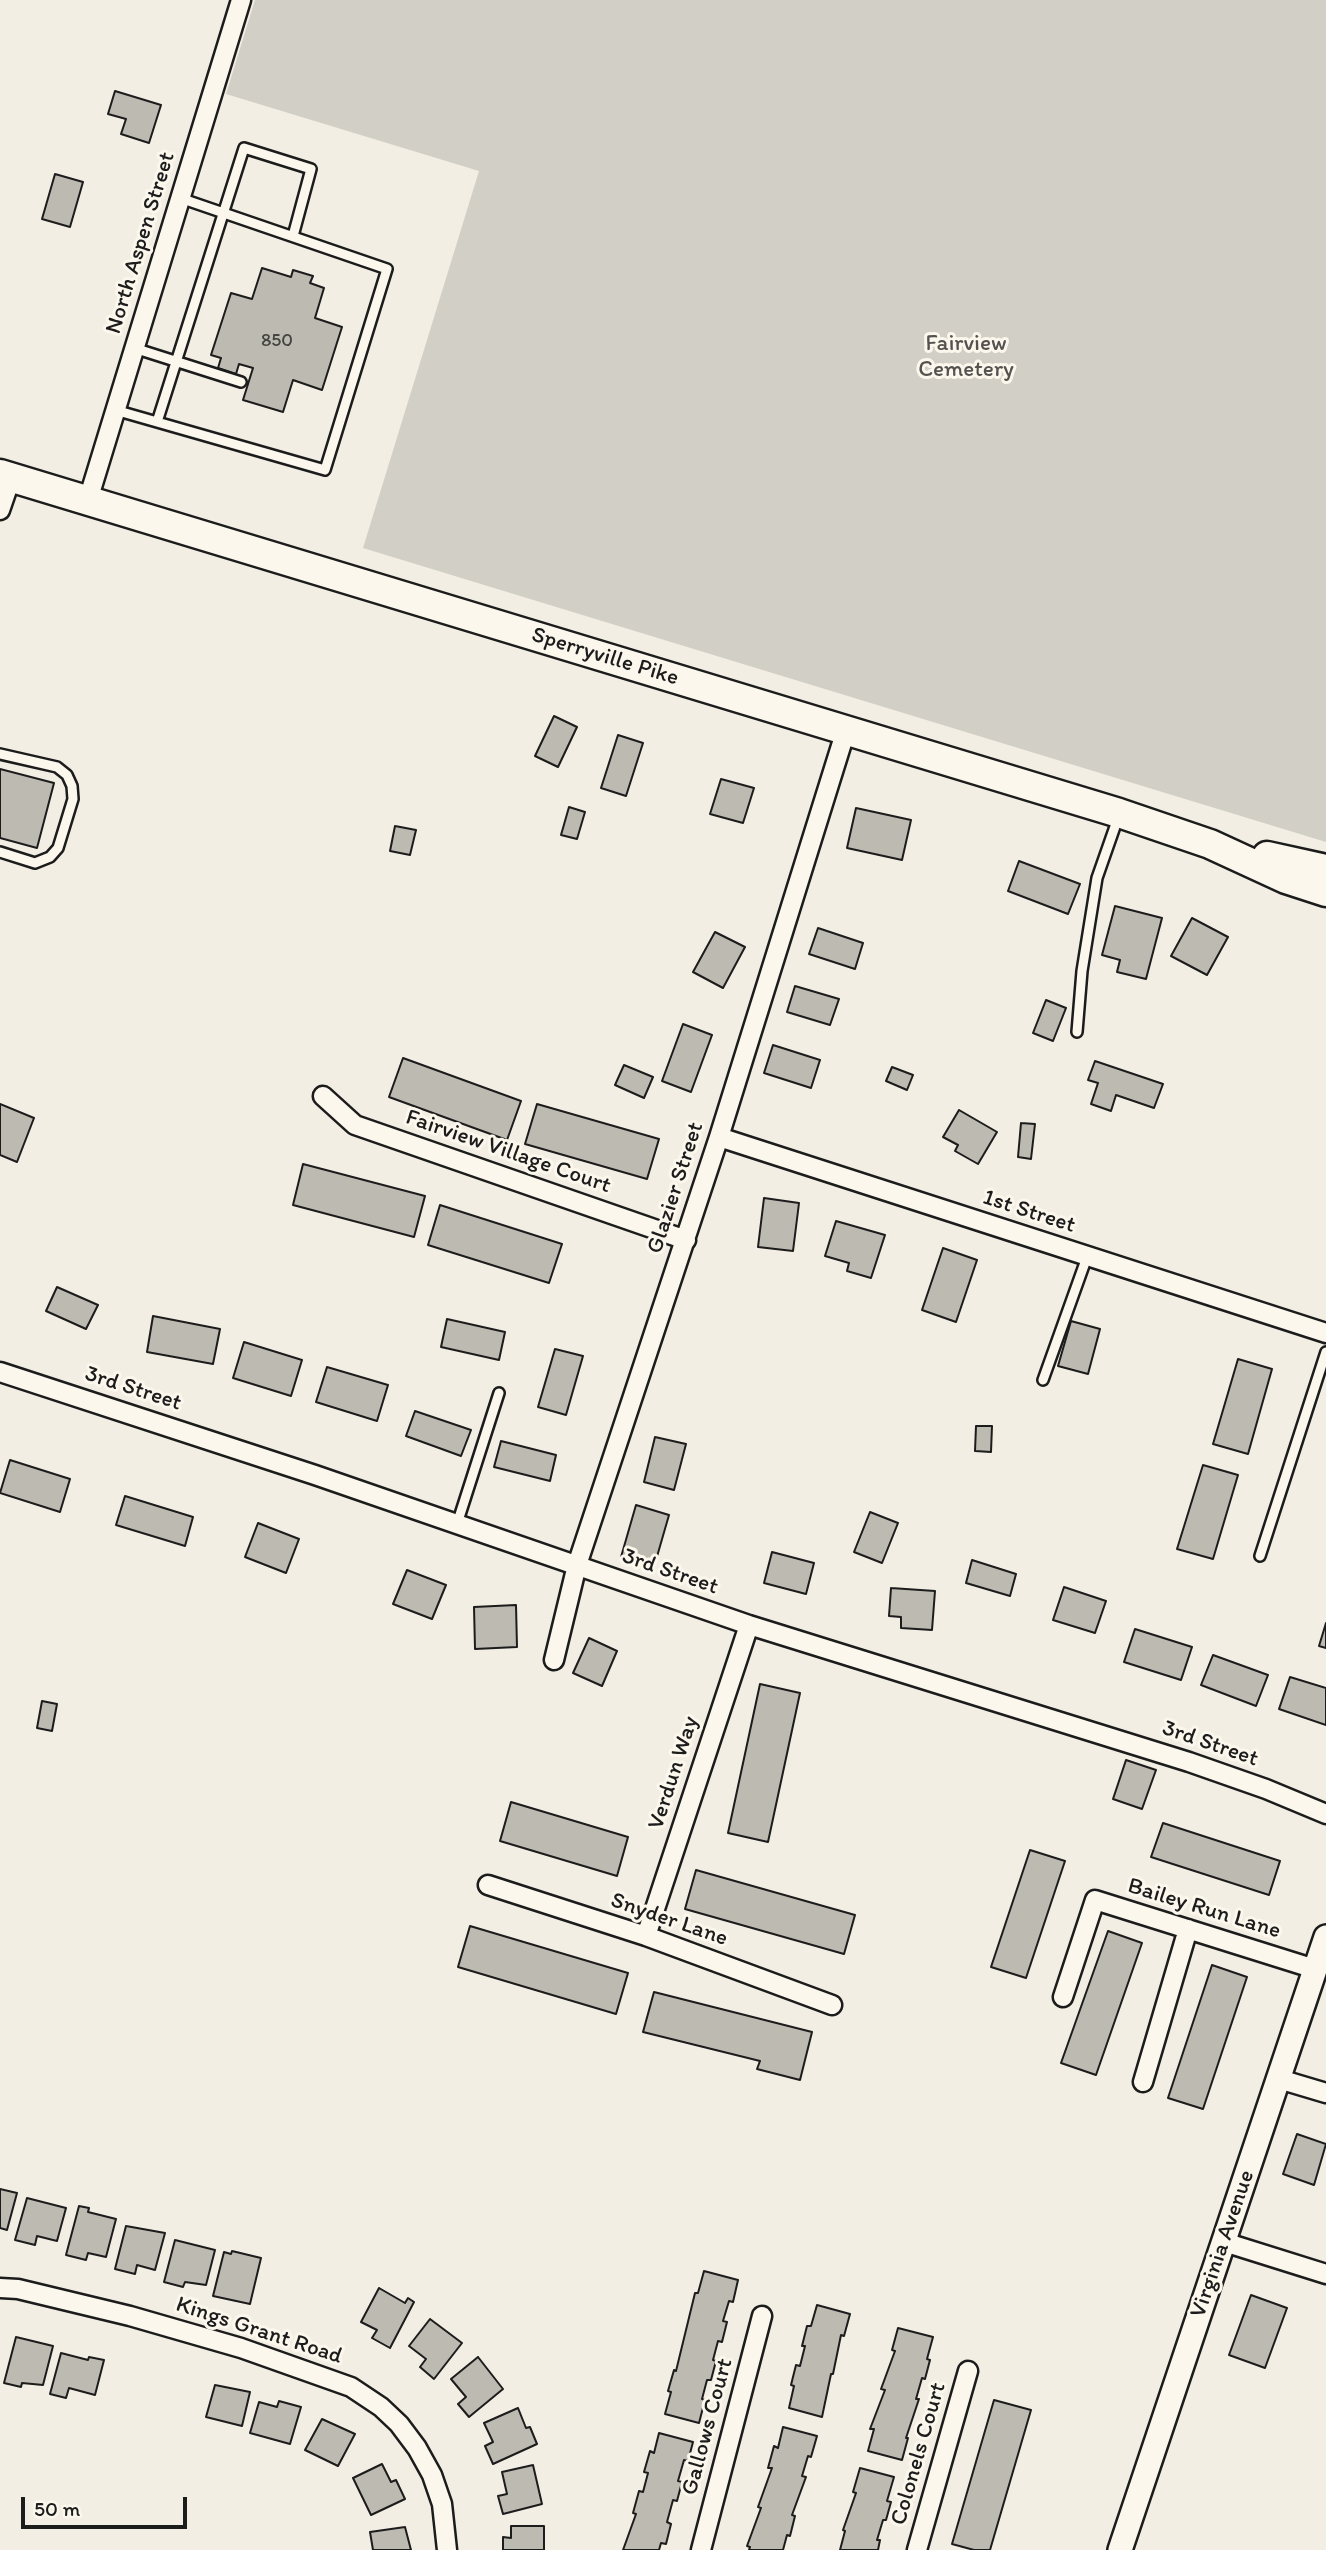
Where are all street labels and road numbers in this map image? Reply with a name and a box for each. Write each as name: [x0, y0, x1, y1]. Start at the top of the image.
street label: North Aspen Street: [100, 149, 182, 337]
street label: Sperryville Pike: [528, 622, 682, 692]
street label: Fairview Village Court: [402, 1104, 614, 1200]
street label: Glazier Street: [642, 1119, 710, 1257]
street label: 1st Street: [979, 1184, 1079, 1240]
street label: 3rd Street: [81, 1360, 185, 1418]
street label: 3rd Street: [618, 1543, 722, 1601]
street label: Verdun Way: [643, 1713, 705, 1833]
street label: 3rd Street: [1158, 1715, 1262, 1773]
street label: Bailey Run Lane: [1124, 1873, 1284, 1945]
street label: Snyder Lane: [607, 1887, 731, 1953]
street label: Virginia Avenue: [1185, 2167, 1261, 2321]
street label: Kings Grant Road: [172, 2291, 346, 2371]
street label: Gallows Court: [676, 2356, 740, 2498]
street label: Colonels Court: [885, 2380, 953, 2528]

